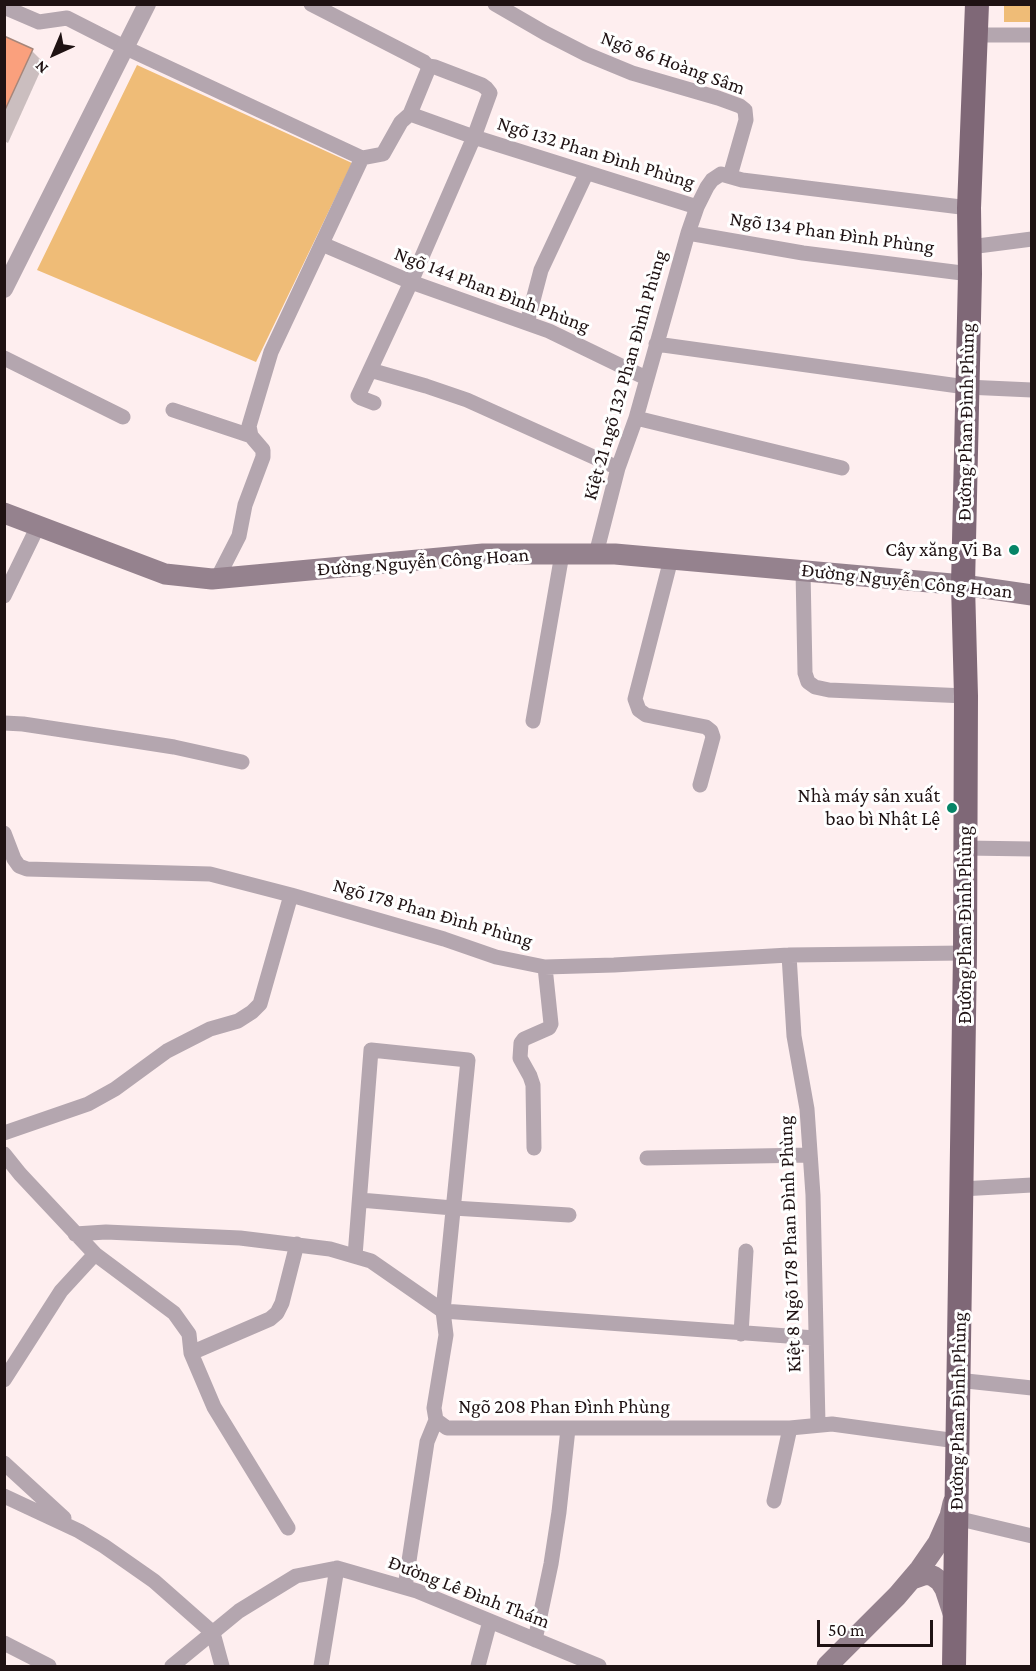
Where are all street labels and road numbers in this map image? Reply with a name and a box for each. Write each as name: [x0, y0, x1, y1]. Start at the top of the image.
street label: Ngõ 86 Hoàng Sâm: [597, 26, 749, 100]
street label: Ngõ 132 Phan Đình Phùng: [494, 111, 698, 195]
street label: Ngõ 134 Phan Đình Phùng: [728, 207, 936, 259]
street label: Ngõ 144 Phan Đình Phùng: [391, 242, 593, 338]
street label: Kiệt 21 ngõ 132 Phan Đình Phùng: [578, 247, 672, 503]
street label: Đường Phan Đình Phùng: [952, 323, 980, 521]
street label: Đường Nguyễn Công Hoan: [316, 543, 530, 581]
street label: Đường Nguyễn Công Hoan: [800, 558, 1014, 604]
street label: Đường Phan Đình Phùng: [953, 826, 977, 1024]
street label: Ngõ 178 Phan Đình Phùng: [330, 873, 536, 953]
street label: Kiệt 8 Ngõ 178 Phan Đình Phùng: [774, 1115, 806, 1373]
street label: Đường Phan Đình Phùng: [944, 1312, 972, 1510]
street label: Ngõ 208 Phan Đình Phùng: [458, 1395, 670, 1419]
street label: Đường Lê Đình Thám: [385, 1550, 553, 1634]

